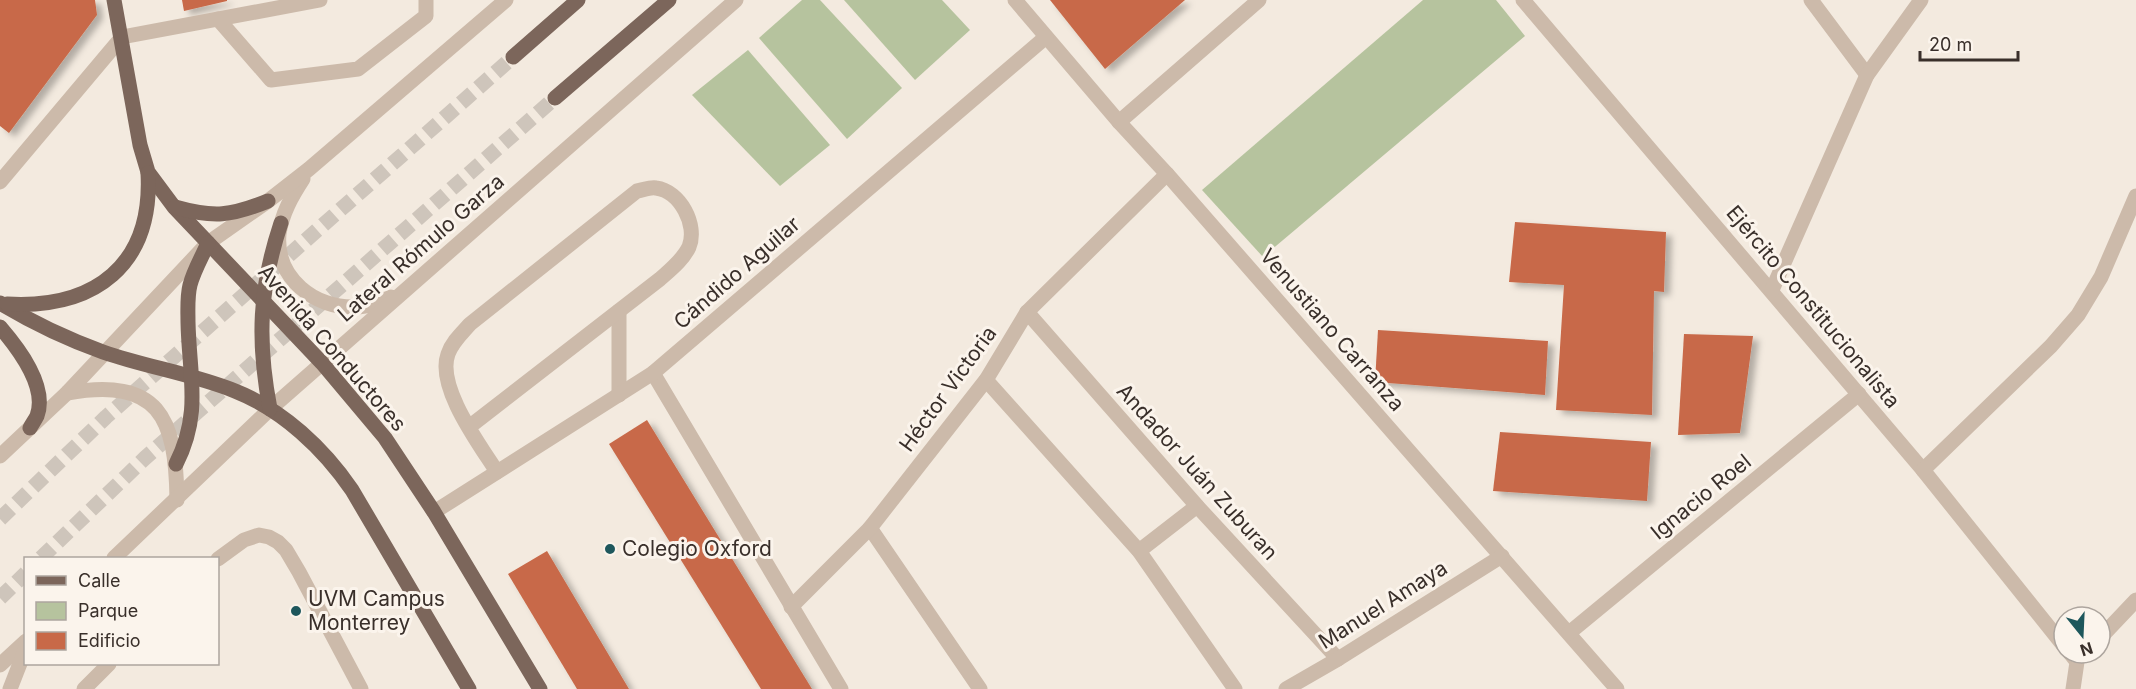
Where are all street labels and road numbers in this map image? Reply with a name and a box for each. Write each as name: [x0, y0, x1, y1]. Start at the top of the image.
street label: Lateral Rómulo Garza: [332, 169, 509, 327]
street label: Ejército Constitucionalista: [1721, 200, 1905, 413]
street label: Cándido Aguilar: [669, 211, 805, 334]
street label: Venustiano Carranza: [1255, 243, 1410, 416]
street label: Avenida Conductores: [253, 259, 412, 436]
street label: Héctor Victoria: [894, 321, 1001, 456]
street label: Andador Juán Zuburan: [1112, 378, 1283, 565]
street label: Ignacio Roel: [1646, 449, 1756, 545]
street label: Manuel Amaya: [1314, 555, 1452, 654]

